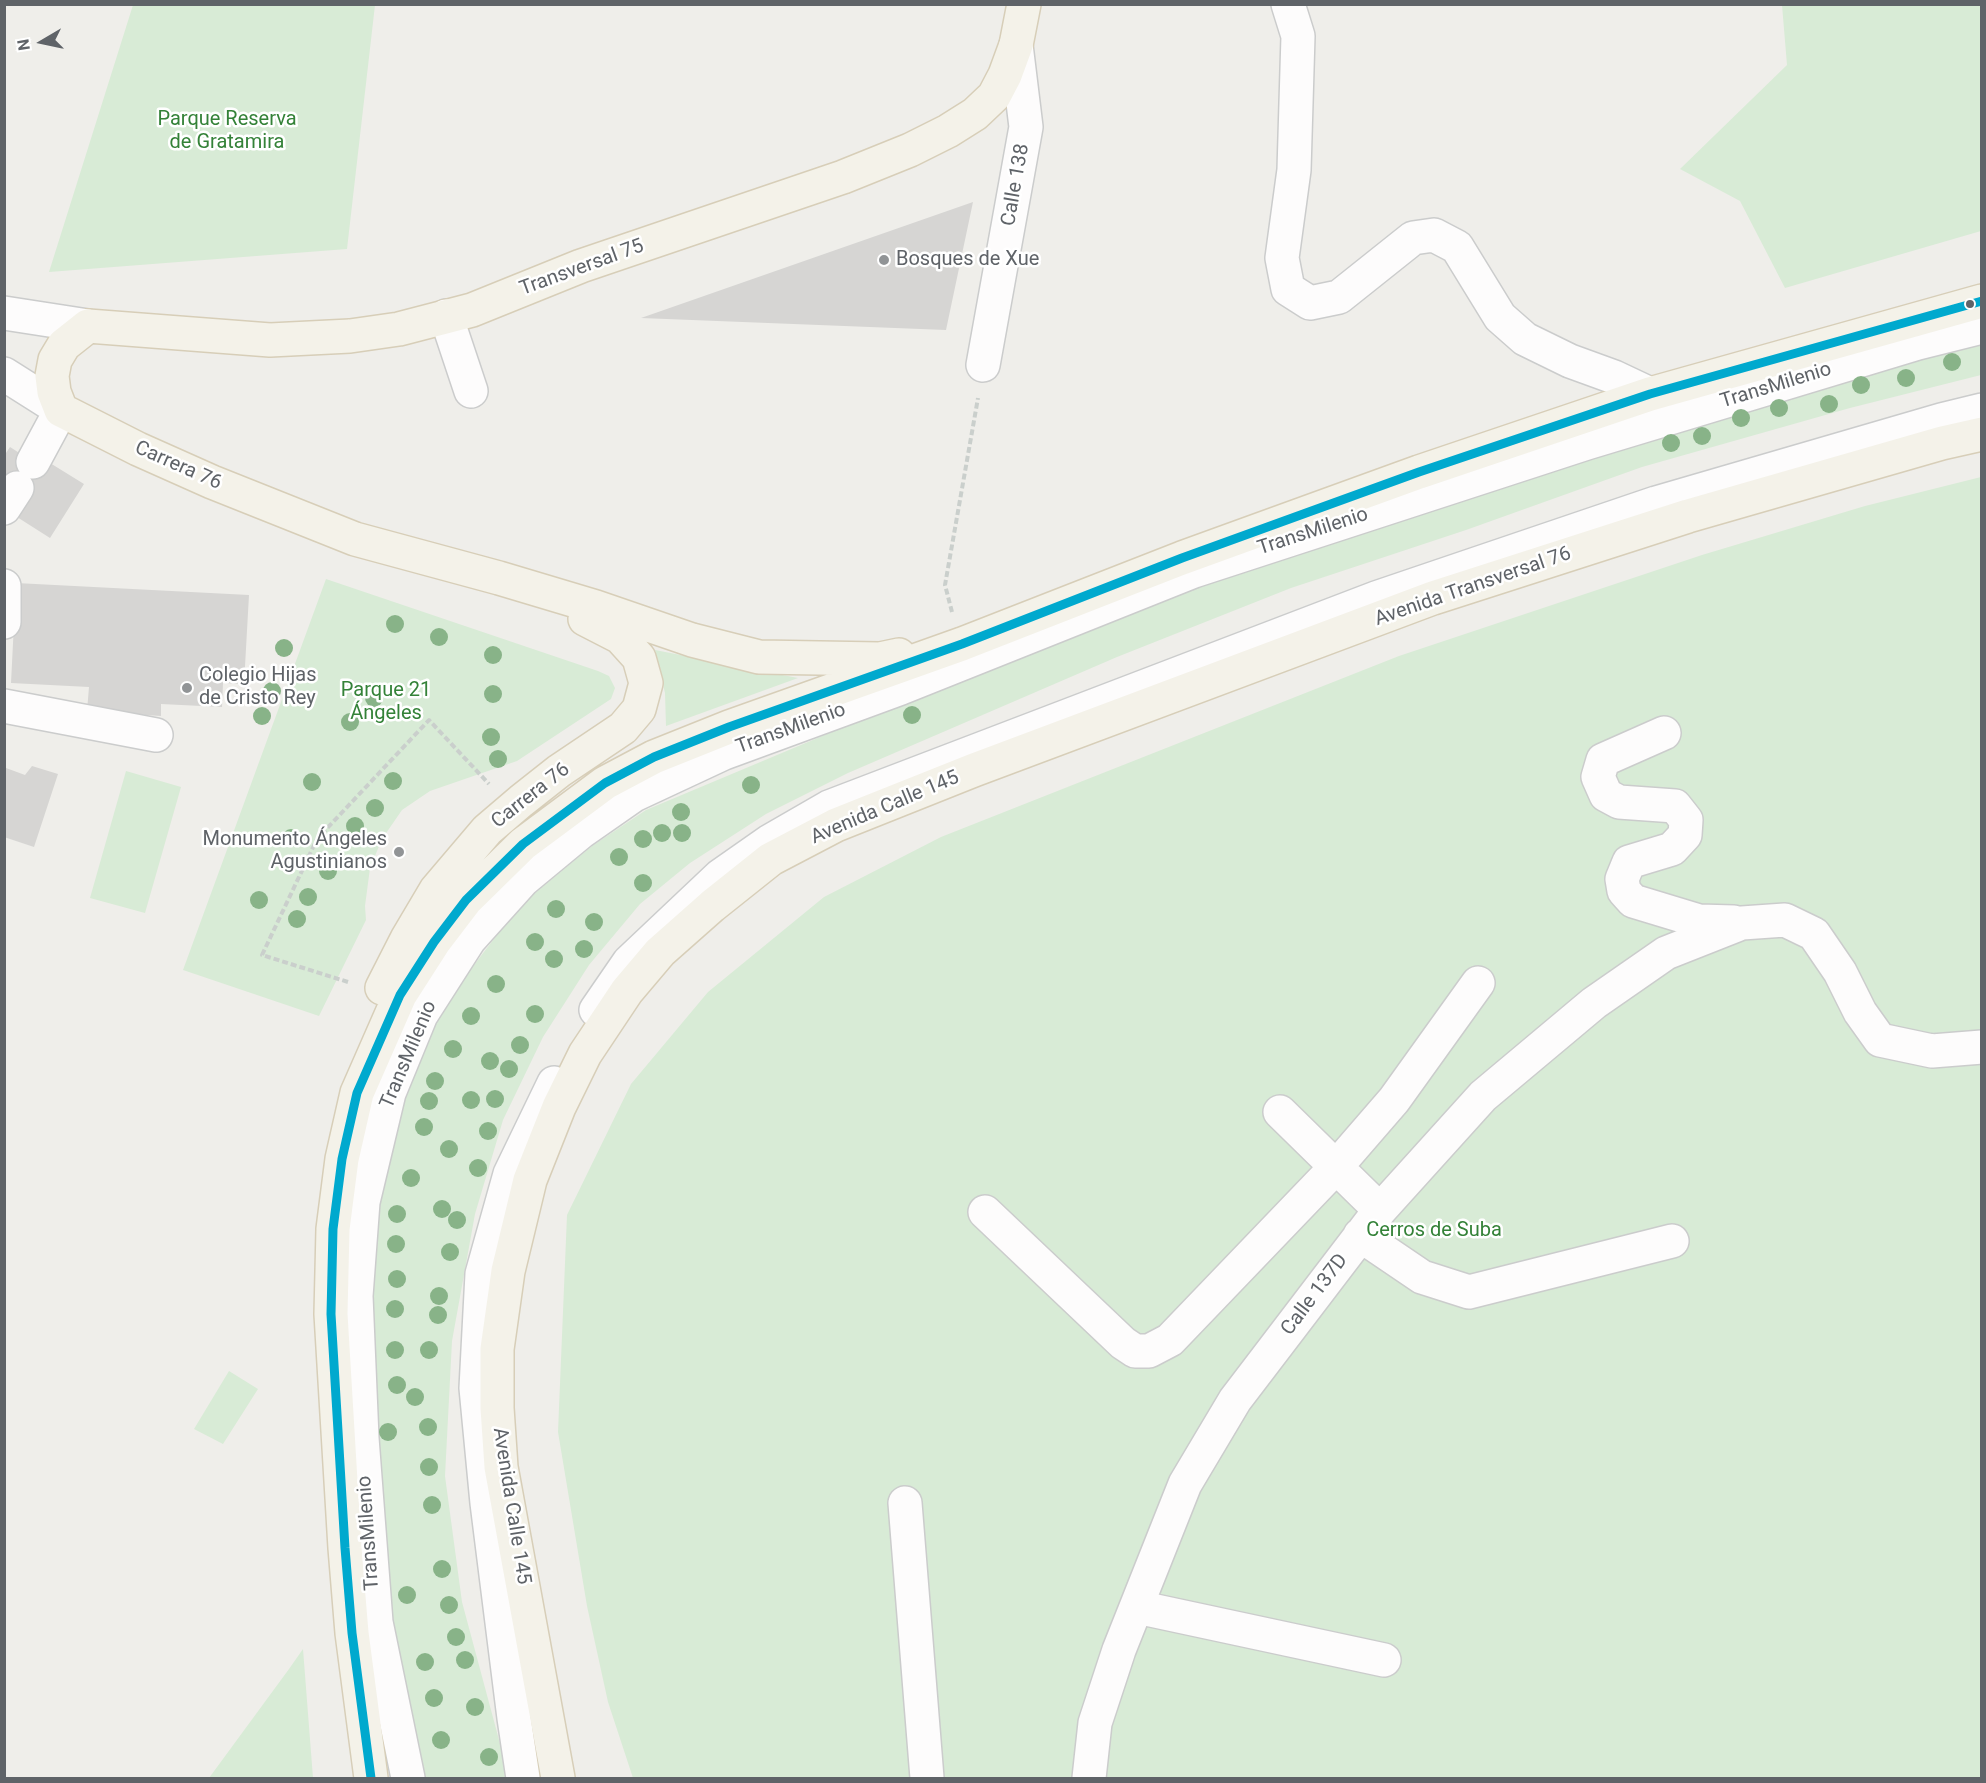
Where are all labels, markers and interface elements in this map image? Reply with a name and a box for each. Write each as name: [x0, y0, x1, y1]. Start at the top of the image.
north arrow: [12, 12, 72, 72]
text: N: [13, 38, 34, 52]
park label: Parque Reserva de Gratamira: [157, 108, 297, 155]
street label: Calle 138: [997, 142, 1035, 228]
street label: Transversal 75: [517, 234, 647, 302]
place label: Bosques de Xue: [896, 248, 1039, 272]
marker: Bosques de Xue: [877, 253, 891, 267]
unlabelled marker: [1964, 298, 1976, 310]
street label: TransMilenio: [1718, 358, 1834, 414]
street label: Carrera 76: [131, 436, 225, 496]
street label: TransMilenio: [1255, 503, 1371, 561]
street label: Avenida Transversal 76: [1372, 542, 1574, 632]
place label: Colegio Hijas de Cristo Rey: [199, 664, 316, 711]
park label: Parque 21 Ángeles: [341, 679, 431, 726]
marker: Colegio Hijas de Cristo Rey: [180, 681, 194, 695]
street label: TransMilenio: [733, 698, 849, 760]
street label: Carrera 76: [487, 758, 575, 834]
street label: Avenida Calle 145: [807, 766, 963, 850]
place label: Monumento Ángeles Agustinianos: [202, 828, 387, 875]
marker: Monumento Ángeles Agustinianos: [392, 845, 406, 859]
street label: TransMilenio: [375, 997, 443, 1113]
park label: Cerros de Suba: [1366, 1219, 1502, 1243]
street label: Calle 137D: [1277, 1249, 1353, 1341]
street label: Avenida Calle 145: [487, 1426, 535, 1586]
street label: TransMilenio: [353, 1475, 385, 1591]

